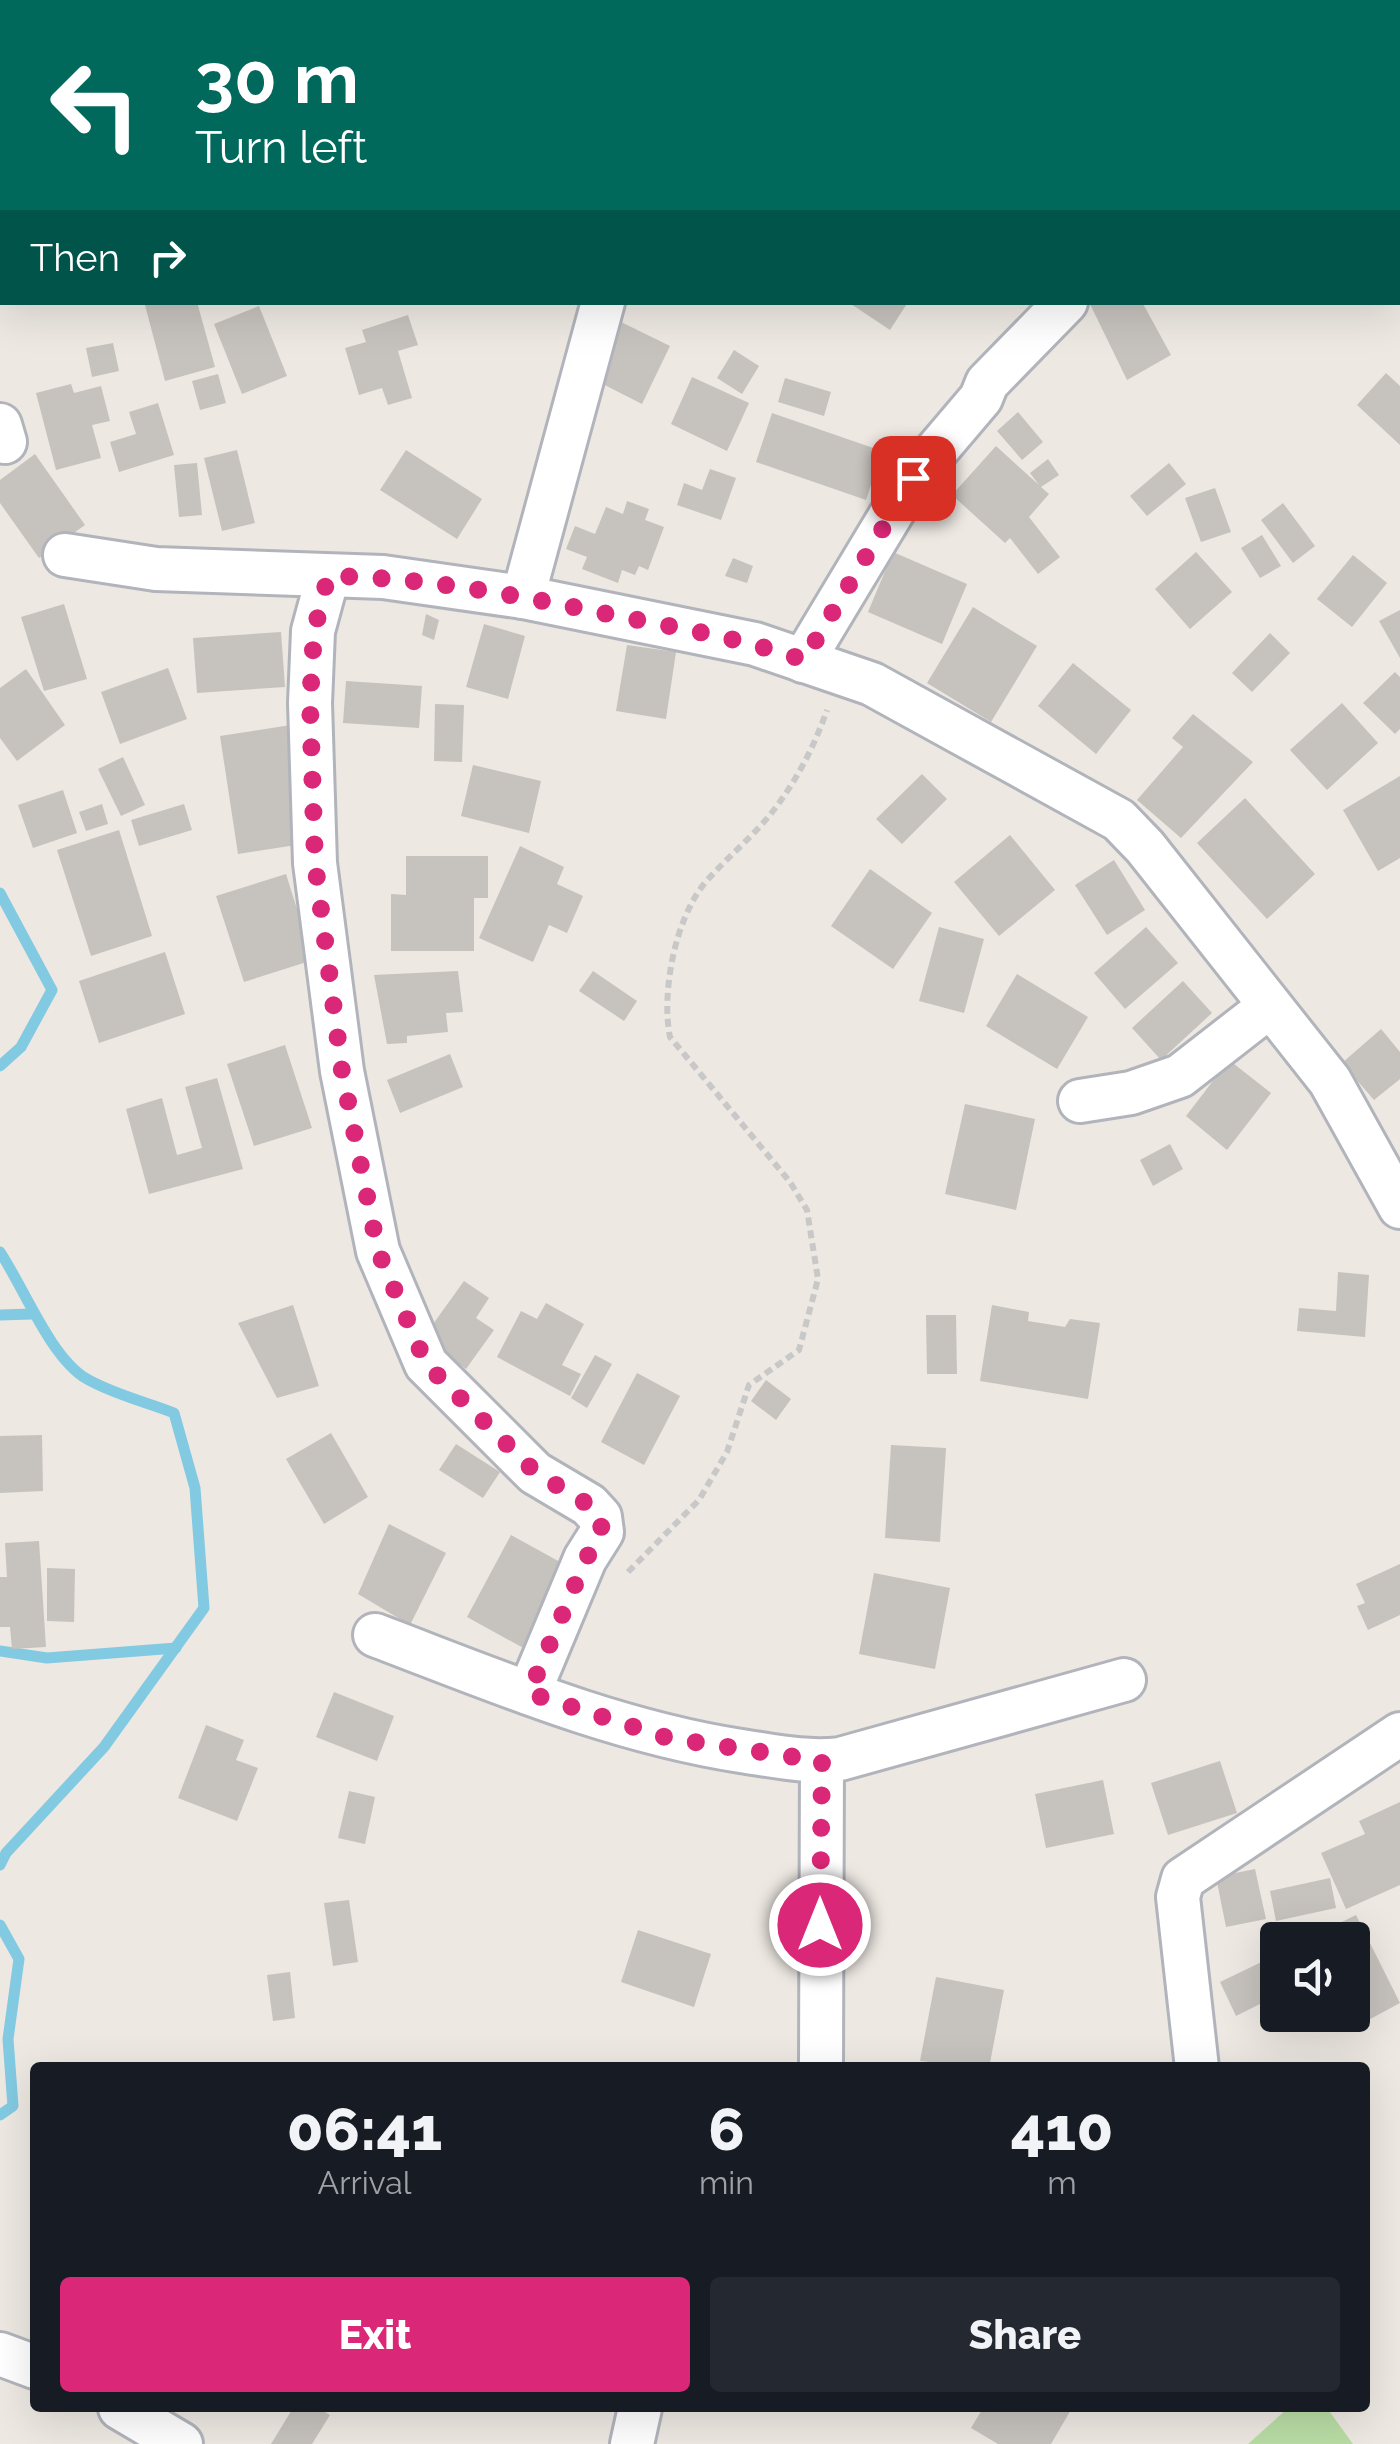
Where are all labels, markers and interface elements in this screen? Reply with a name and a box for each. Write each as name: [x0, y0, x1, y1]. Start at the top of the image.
text: 30 m: [195, 37, 359, 119]
icon: left: [30, 40, 160, 170]
text: Turn left: [195, 121, 367, 174]
icon: right: [140, 230, 195, 285]
text: Then: [30, 235, 120, 280]
pin: [871, 436, 956, 521]
icon: arrive: [886, 451, 941, 506]
position arrow: [768, 1873, 872, 1977]
map controls: [1260, 1922, 1370, 2032]
button: sound: [1260, 1922, 1370, 2032]
text: 06:41: [287, 2094, 442, 2164]
text: 6: [708, 2094, 745, 2164]
text: 410: [1011, 2094, 1113, 2164]
text: Arrival: [318, 2164, 411, 2201]
text: min: [699, 2164, 754, 2201]
text: m: [1047, 2164, 1077, 2201]
button: Exit: [60, 2277, 690, 2392]
button: Share: [710, 2277, 1340, 2392]

